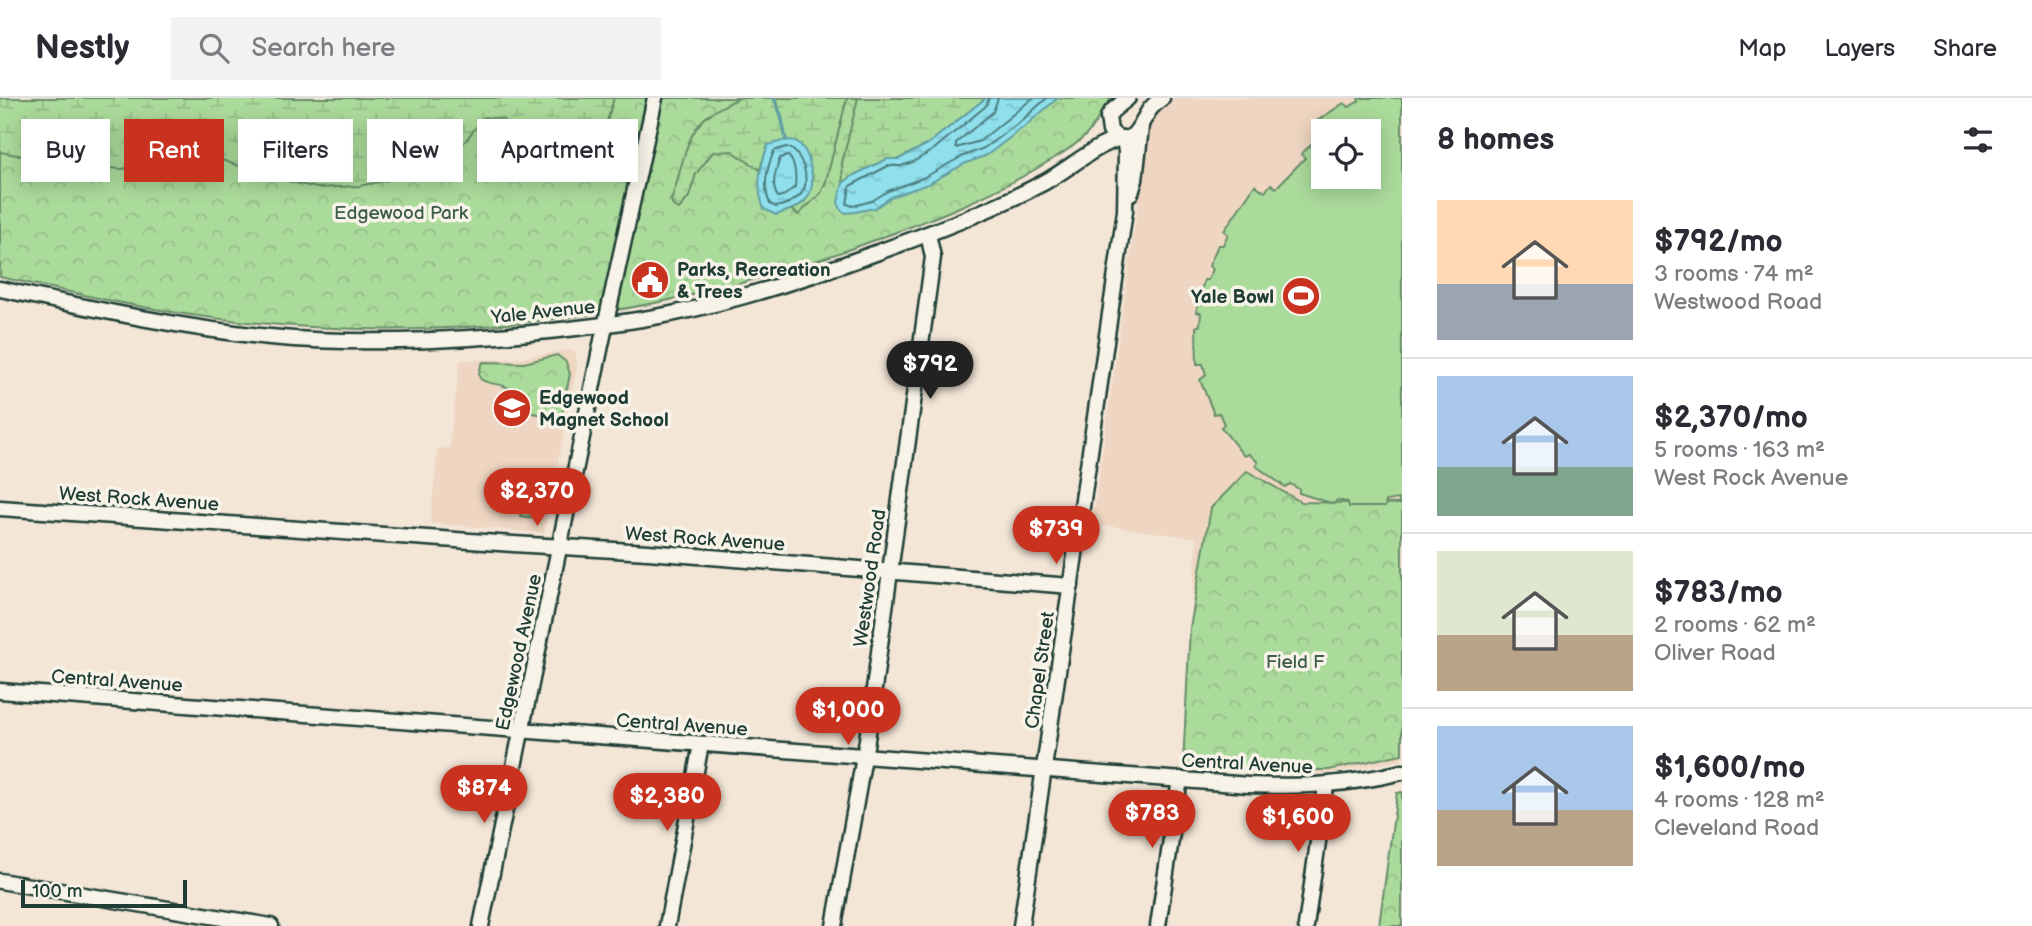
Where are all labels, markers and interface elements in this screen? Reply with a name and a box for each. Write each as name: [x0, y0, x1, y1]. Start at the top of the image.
search box: [171, 17, 661, 80]
text: Nestly: [35, 28, 129, 68]
icon: search: [195, 29, 233, 67]
text: Search here: [251, 33, 395, 64]
text: Map: [1738, 34, 1786, 63]
text: Layers: [1824, 34, 1895, 63]
text: Share: [1933, 34, 1997, 63]
chip: Buy: [21, 119, 110, 182]
chip: Rent: [124, 119, 224, 182]
chip: Filters: [238, 119, 353, 182]
chip: New: [367, 119, 463, 182]
chip: Apartment: [477, 119, 638, 182]
map controls: [1311, 119, 1381, 189]
button: locate: [1311, 119, 1381, 189]
icon: filters: [1959, 121, 1997, 159]
text: 8 homes: [1437, 122, 1554, 158]
park label: Edgewood Park: [334, 202, 469, 225]
text: $792/mo: [1654, 224, 1783, 260]
icon: home: [1493, 228, 1577, 312]
public building icon: Parks, Recreation & Trees: [629, 259, 671, 301]
place label: Parks, Recreation & Trees: [677, 259, 831, 304]
text: 3 rooms · 74 m²: [1654, 260, 1814, 288]
sports icon: Yale Bowl: [1280, 275, 1322, 317]
place label: Yale Bowl: [1191, 286, 1274, 309]
text: Westwood Road: [1654, 288, 1822, 316]
street label: Yale Avenue: [489, 296, 596, 329]
pin: $792: [889, 342, 971, 401]
text: $792: [902, 350, 958, 378]
school or university icon: Edgewood Magnet School: [491, 387, 533, 429]
place label: Edgewood Magnet School: [539, 387, 669, 432]
text: $2,370/mo: [1654, 400, 1808, 436]
icon: home: [1493, 404, 1577, 488]
text: 5 rooms · 163 m²: [1654, 436, 1825, 464]
text: West Rock Avenue: [1654, 464, 1848, 492]
pin: $2,370: [480, 468, 594, 528]
text: $2,370: [500, 477, 574, 505]
street label: West Rock Avenue: [58, 482, 220, 517]
pin: $739: [1015, 506, 1097, 566]
street label: Westwood Road: [849, 508, 892, 649]
text: $739: [1029, 515, 1083, 543]
street label: West Rock Avenue: [624, 522, 786, 557]
street label: Edgewood Avenue: [492, 572, 547, 733]
text: $783/mo: [1654, 575, 1783, 611]
icon: home: [1493, 579, 1577, 663]
street label: Chapel Street: [1021, 610, 1060, 730]
text: 2 rooms · 62 m²: [1654, 611, 1816, 639]
text: Oliver Road: [1654, 639, 1776, 667]
park label: Field F: [1266, 651, 1325, 674]
street label: Central Avenue: [50, 665, 183, 698]
pin: $1,000: [791, 688, 905, 747]
text: $1,000: [812, 696, 884, 724]
street label: Central Avenue: [615, 709, 748, 742]
street label: Central Avenue: [1181, 750, 1313, 779]
text: $1,600/mo: [1654, 750, 1805, 786]
icon: home: [1493, 754, 1577, 838]
pin: $874: [443, 766, 525, 825]
text: $874: [456, 774, 512, 802]
pin: $2,380: [610, 774, 724, 833]
text: $2,380: [629, 782, 705, 810]
text: 4 rooms · 128 m²: [1654, 786, 1825, 814]
pin: $783: [1111, 790, 1193, 850]
pin: $1,600: [1241, 794, 1355, 854]
text: $783: [1124, 799, 1180, 827]
text: $1,600: [1262, 803, 1334, 831]
text: Cleveland Road: [1654, 814, 1819, 842]
scale bar: [21, 877, 187, 909]
text: 100 m: [32, 880, 83, 903]

